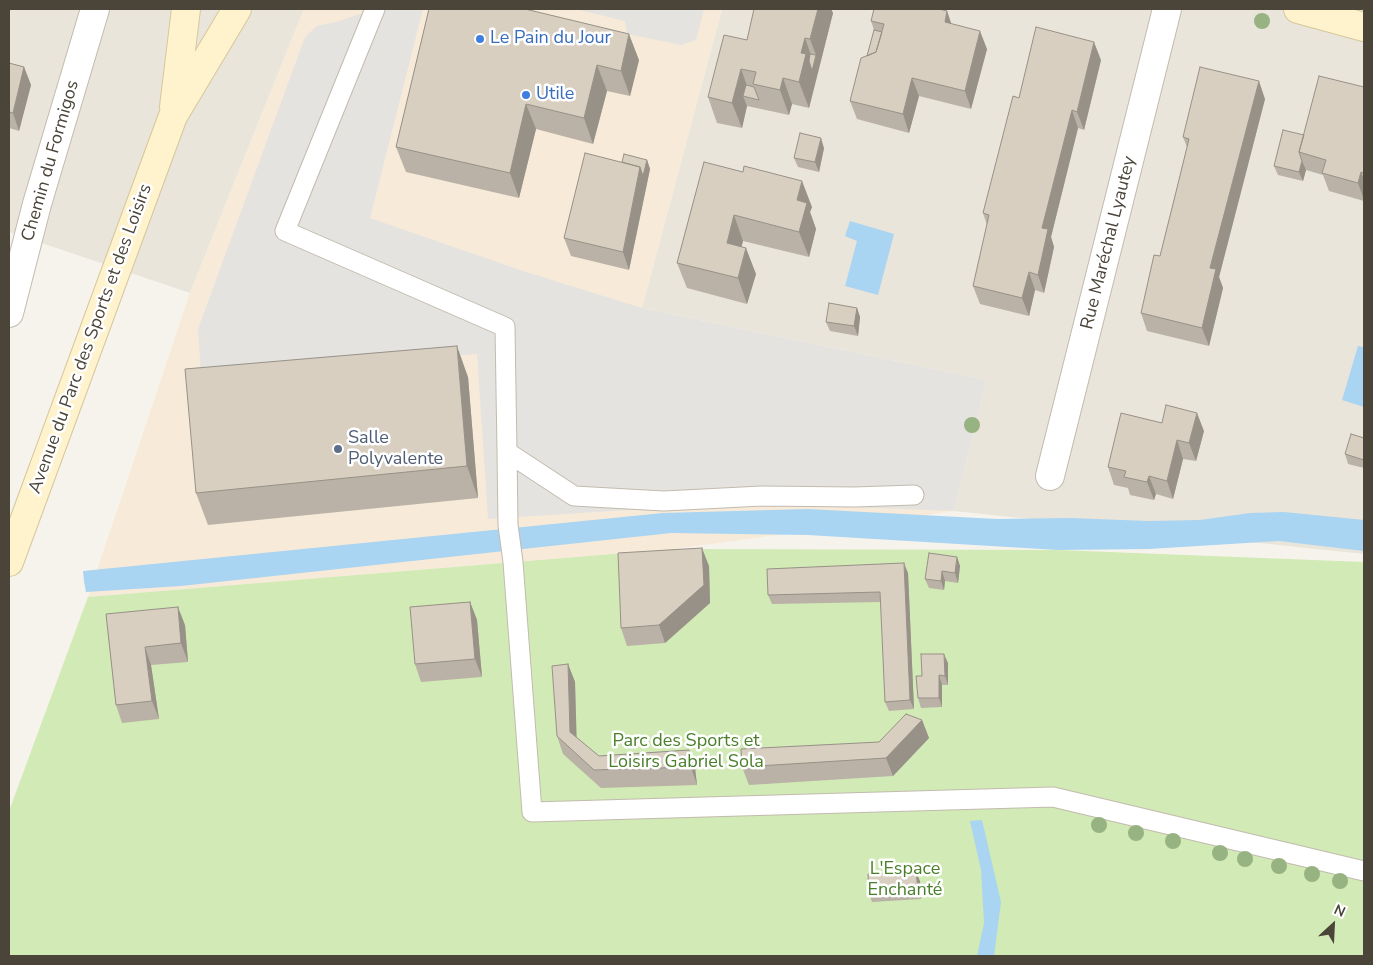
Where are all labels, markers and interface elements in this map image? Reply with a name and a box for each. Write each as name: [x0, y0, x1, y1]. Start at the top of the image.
place label: Le Pain du Jour: [490, 28, 611, 50]
marker: Le Pain du Jour: [474, 33, 486, 45]
street label: Chemin du Formigos: [18, 78, 84, 244]
place label: Utile: [536, 84, 574, 106]
marker: Utile: [520, 89, 532, 101]
street label: Rue Maréchal Lyautey: [1077, 154, 1141, 332]
street label: Avenue du Parc des Sports et des Loisirs: [25, 181, 157, 497]
place label: Salle Polyvalente: [348, 428, 443, 470]
marker: Salle Polyvalente: [332, 443, 344, 455]
park label: Parc des Sports et Loisirs Gabriel Sola: [608, 731, 764, 774]
park label: L'Espace Enchanté: [868, 859, 942, 902]
north arrow: [1308, 900, 1358, 950]
text: N: [1331, 900, 1348, 922]

